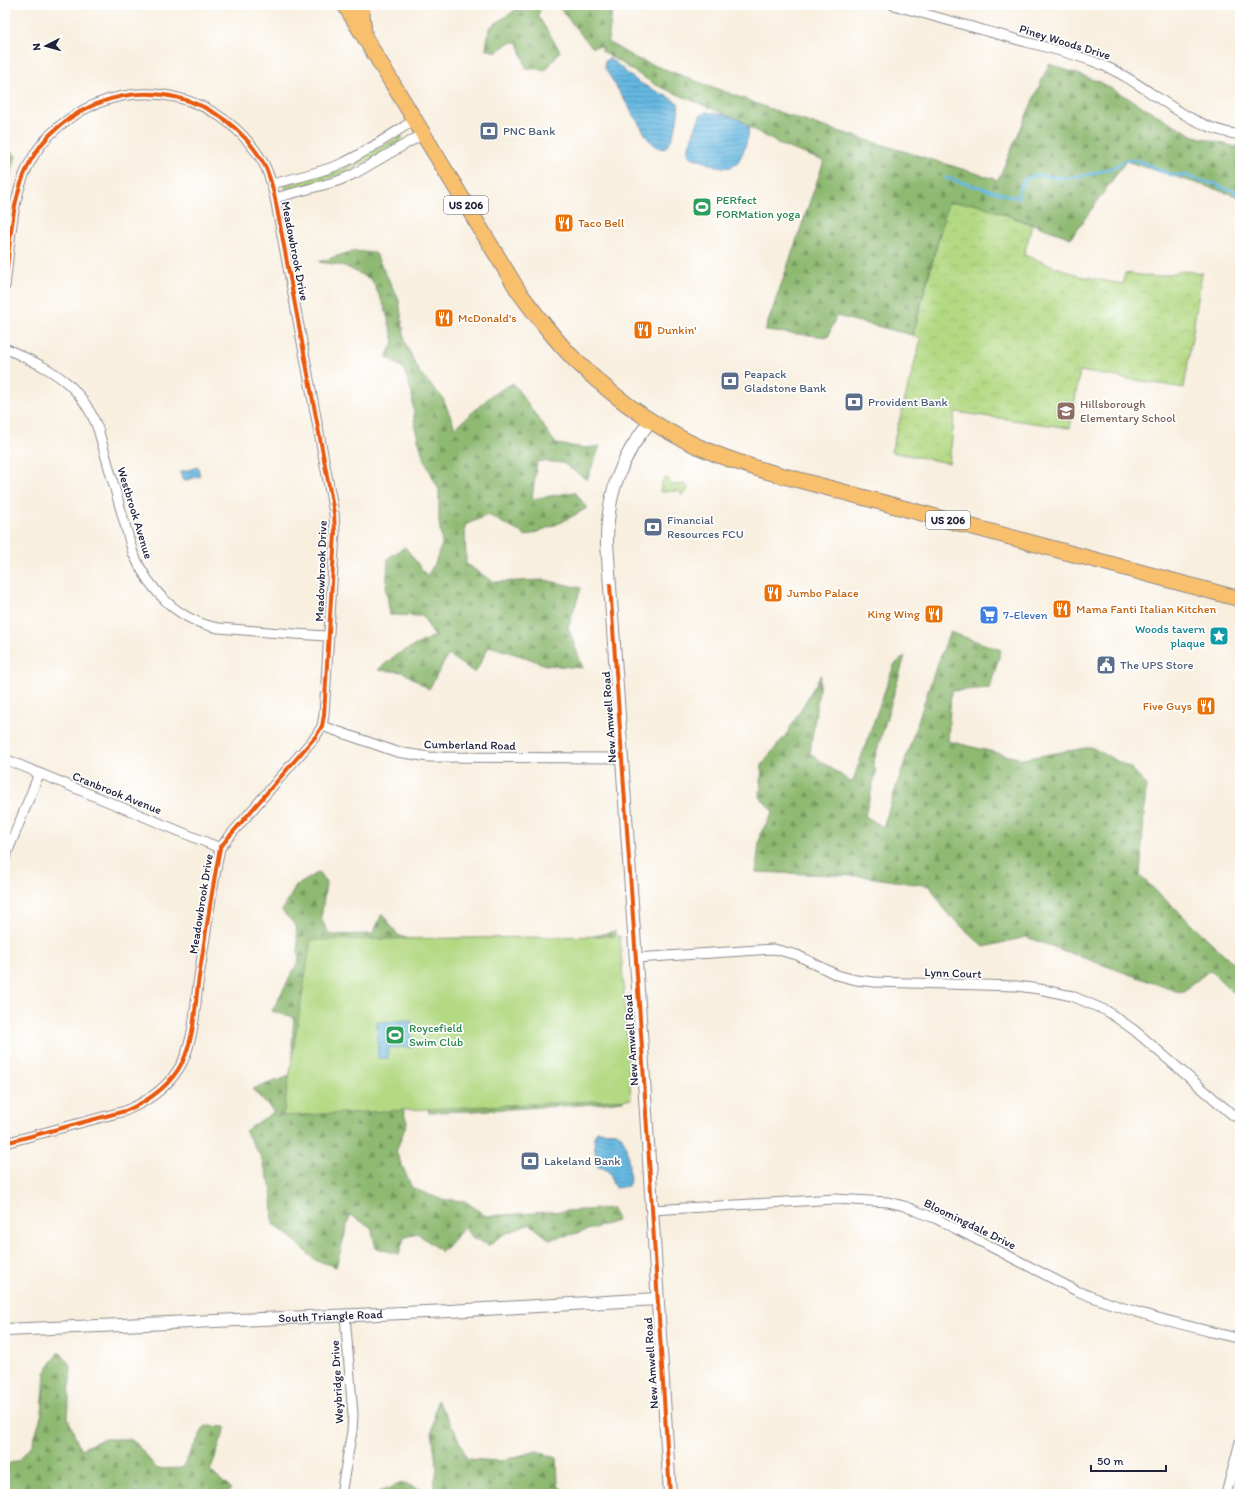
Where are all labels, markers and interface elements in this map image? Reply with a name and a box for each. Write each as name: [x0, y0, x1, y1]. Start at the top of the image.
street label: Piney Woods Drive: [1018, 21, 1113, 63]
north arrow: [26, 26, 66, 66]
text: N: [30, 43, 43, 51]
bank icon: PNC Bank: [478, 120, 500, 142]
place label: PNC Bank: [503, 124, 555, 138]
place label: PERfect FORMation yoga: [716, 193, 800, 221]
road number: US 206: [444, 196, 488, 214]
sports icon: PERfect FORMation yoga: [691, 196, 713, 218]
street label: Meadowbrook Drive: [278, 200, 312, 302]
restaurant icon: Taco Bell: [553, 212, 575, 234]
place label: Taco Bell: [578, 216, 625, 230]
restaurant icon: McDonald's: [433, 307, 455, 329]
place label: McDonald's: [458, 311, 517, 325]
restaurant icon: Dunkin': [632, 319, 654, 341]
place label: Dunkin': [657, 323, 697, 337]
place label: Peapack Gladstone Bank: [744, 367, 827, 395]
bank icon: Peapack Gladstone Bank: [719, 370, 741, 392]
bank icon: Provident Bank: [843, 391, 865, 413]
place label: Provident Bank: [868, 395, 948, 409]
place label: Hillsborough Elementary School: [1080, 397, 1176, 425]
school or university icon: Hillsborough Elementary School: [1055, 400, 1077, 422]
street label: Westbrook Avenue: [114, 465, 156, 561]
road number: US 206: [926, 511, 970, 529]
place label: Financial Resources FCU: [667, 513, 744, 541]
bank icon: Financial Resources FCU: [642, 516, 664, 538]
street label: Meadowbrook Drive: [312, 520, 330, 622]
restaurant icon: Jumbo Palace: [762, 582, 784, 604]
place label: Jumbo Palace: [787, 586, 859, 600]
restaurant icon: Mama Fanti Italian Kitchen: [1051, 598, 1073, 620]
place label: Mama Fanti Italian Kitchen: [1076, 602, 1216, 616]
restaurant icon: King Wing: [923, 603, 945, 625]
supermarket icon: 7-Eleven: [978, 604, 1000, 626]
place label: King Wing: [867, 607, 921, 621]
place label: 7-Eleven: [1003, 608, 1048, 622]
place label: Woods tavern plaque: [1135, 622, 1205, 650]
place icon: Woods tavern plaque: [1208, 625, 1230, 647]
public building icon: The UPS Store: [1095, 654, 1117, 676]
place label: The UPS Store: [1120, 658, 1194, 672]
street label: New Amwell Road: [599, 670, 619, 763]
restaurant icon: Five Guys: [1195, 695, 1217, 717]
place label: Five Guys: [1143, 699, 1192, 713]
street label: Cumberland Road: [424, 737, 517, 753]
street label: Cranbrook Avenue: [70, 769, 164, 817]
street label: Meadowbrook Drive: [186, 853, 216, 955]
street label: Lynn Court: [924, 965, 982, 981]
street label: New Amwell Road: [621, 993, 641, 1086]
place label: Roycefield Swim Club: [409, 1021, 463, 1049]
sports icon: Roycefield Swim Club: [384, 1024, 406, 1046]
bank icon: Lakeland Bank: [519, 1150, 541, 1172]
place label: Lakeland Bank: [544, 1154, 621, 1168]
street label: Bloomingdale Drive: [922, 1196, 1019, 1252]
street label: South Triangle Road: [278, 1307, 384, 1325]
street label: New Amwell Road: [641, 1316, 661, 1409]
street label: Weybridge Drive: [328, 1340, 346, 1424]
scale bar: [1091, 1447, 1166, 1473]
text: 50 m: [1097, 1454, 1123, 1468]

